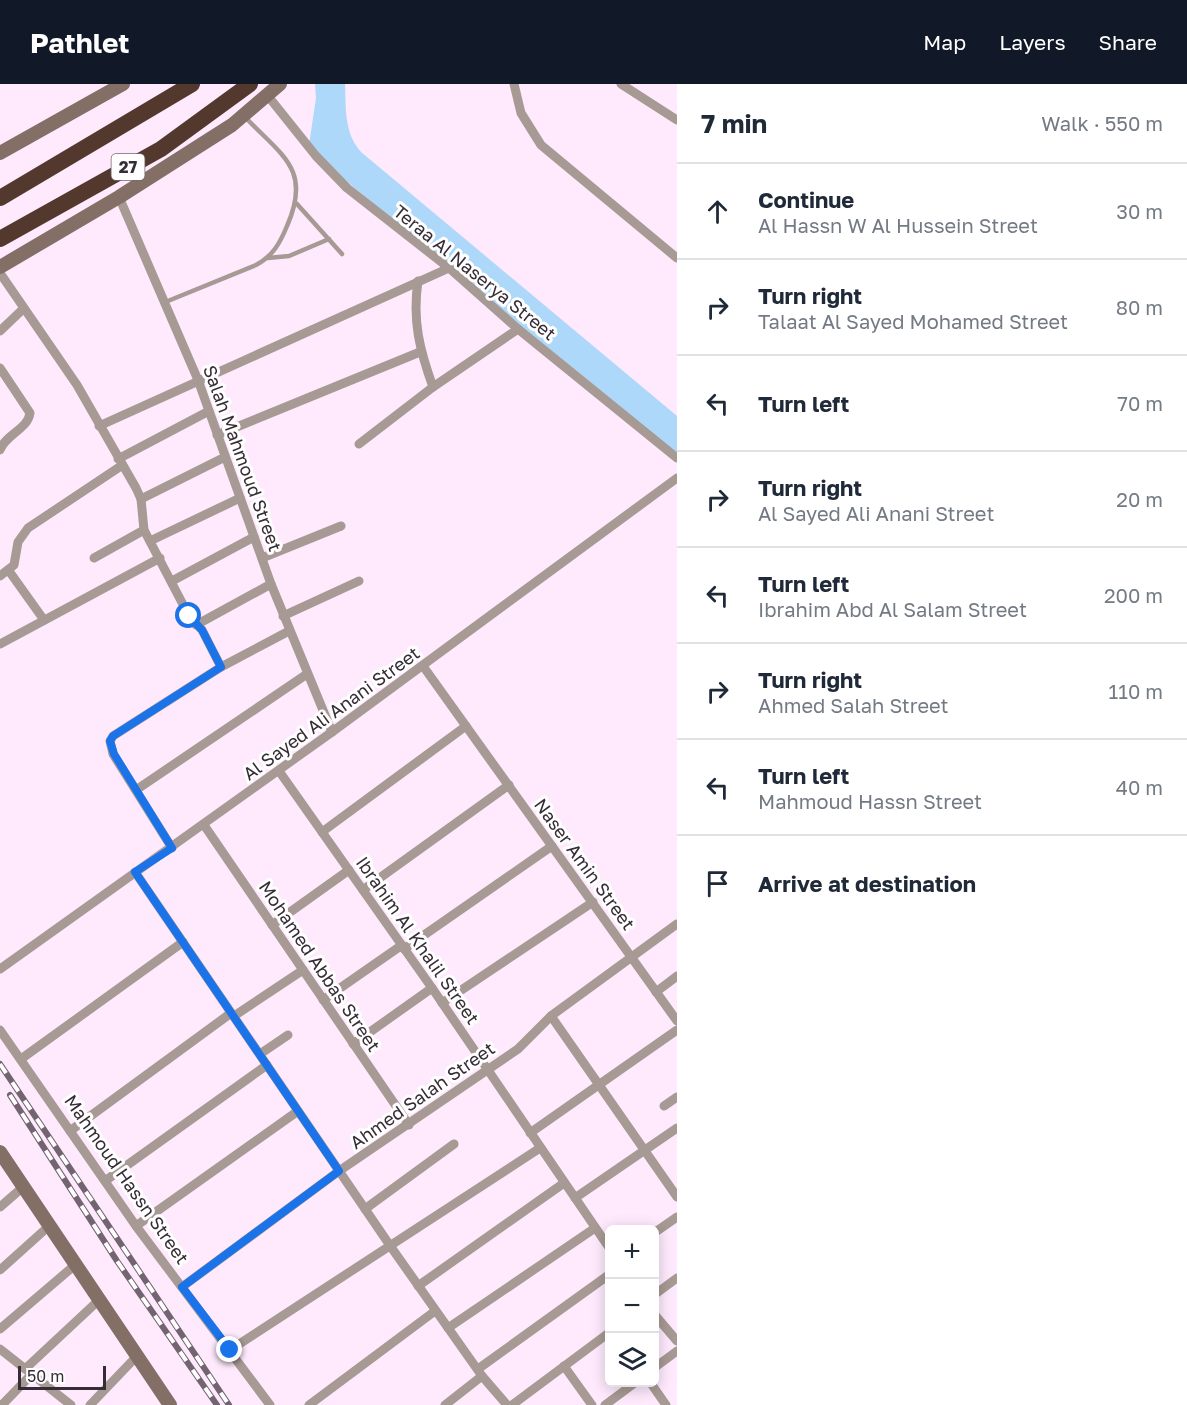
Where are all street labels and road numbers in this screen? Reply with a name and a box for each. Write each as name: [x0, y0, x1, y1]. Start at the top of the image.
road number: 27: [112, 154, 144, 180]
street label: Teraa Al Naserya Street: [389, 200, 561, 344]
street label: Salah Mahmoud Street: [199, 362, 287, 554]
street label: Al Sayed Ali Anani Street: [238, 642, 424, 784]
street label: Naser Amin Street: [530, 794, 640, 934]
street label: Ibrahim Al Khalil Street: [352, 852, 484, 1028]
street label: Mohamed Abbas Street: [255, 876, 385, 1056]
street label: Ahmed Salah Street: [345, 1037, 499, 1153]
street label: Mahmoud Hassn Street: [60, 1090, 194, 1268]

